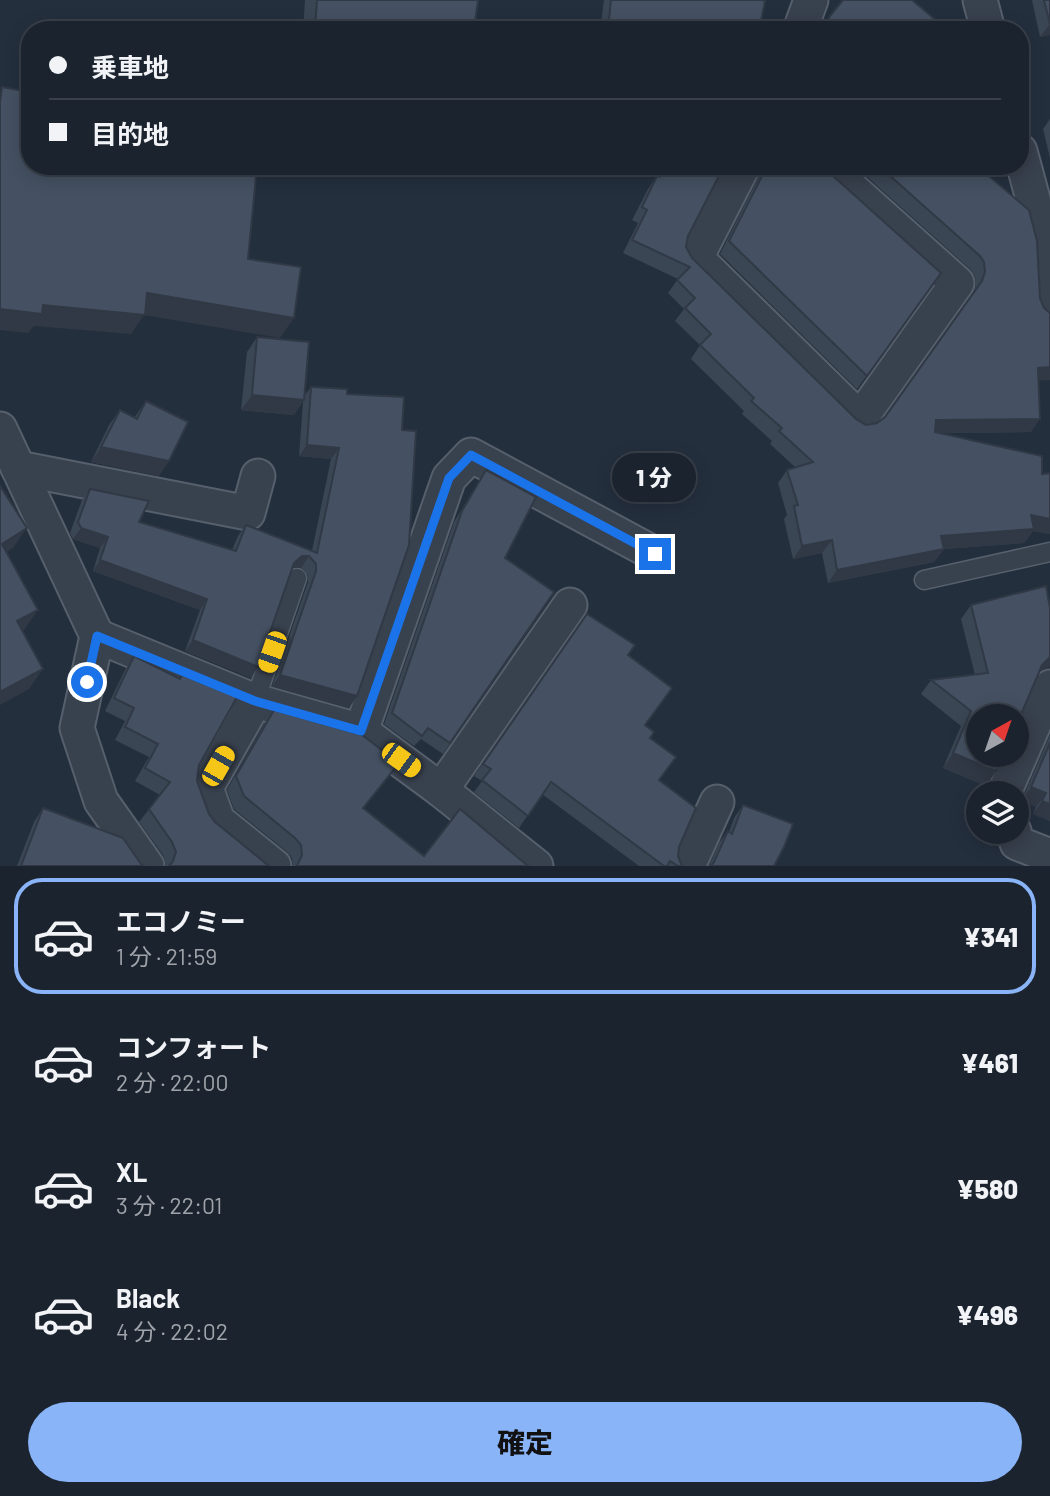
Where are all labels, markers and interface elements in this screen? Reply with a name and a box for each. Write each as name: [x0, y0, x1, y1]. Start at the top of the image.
text: 乗車地: [91, 51, 169, 82]
text: 目的地: [91, 118, 169, 149]
callout: 1 分: [613, 452, 697, 502]
text: 1 分: [636, 463, 672, 491]
route end: [639, 538, 671, 570]
car: [256, 629, 289, 675]
route start: [71, 666, 103, 698]
north arrow: [966, 704, 1029, 766]
map controls: [966, 704, 1029, 844]
car: [378, 739, 425, 781]
car: [199, 743, 238, 789]
button: layers: [966, 781, 1029, 844]
icon: car: [32, 905, 95, 968]
text: エコノミー: [116, 905, 246, 936]
text: ¥341: [963, 921, 1018, 952]
text: 1 分 · 21:59: [116, 942, 217, 970]
icon: car: [32, 1031, 95, 1094]
text: コンフォート: [116, 1031, 271, 1062]
text: ¥461: [961, 1047, 1018, 1078]
text: 2 分 · 22:00: [116, 1068, 228, 1096]
text: XL: [116, 1156, 147, 1187]
icon: car: [32, 1157, 95, 1220]
text: ¥580: [957, 1173, 1018, 1204]
text: 3 分 · 22:01: [116, 1191, 222, 1219]
text: Black: [116, 1282, 180, 1313]
icon: car: [32, 1283, 95, 1346]
text: ¥496: [956, 1299, 1018, 1330]
text: 4 分 · 22:02: [116, 1317, 228, 1345]
button: 確定: [28, 1402, 1022, 1482]

